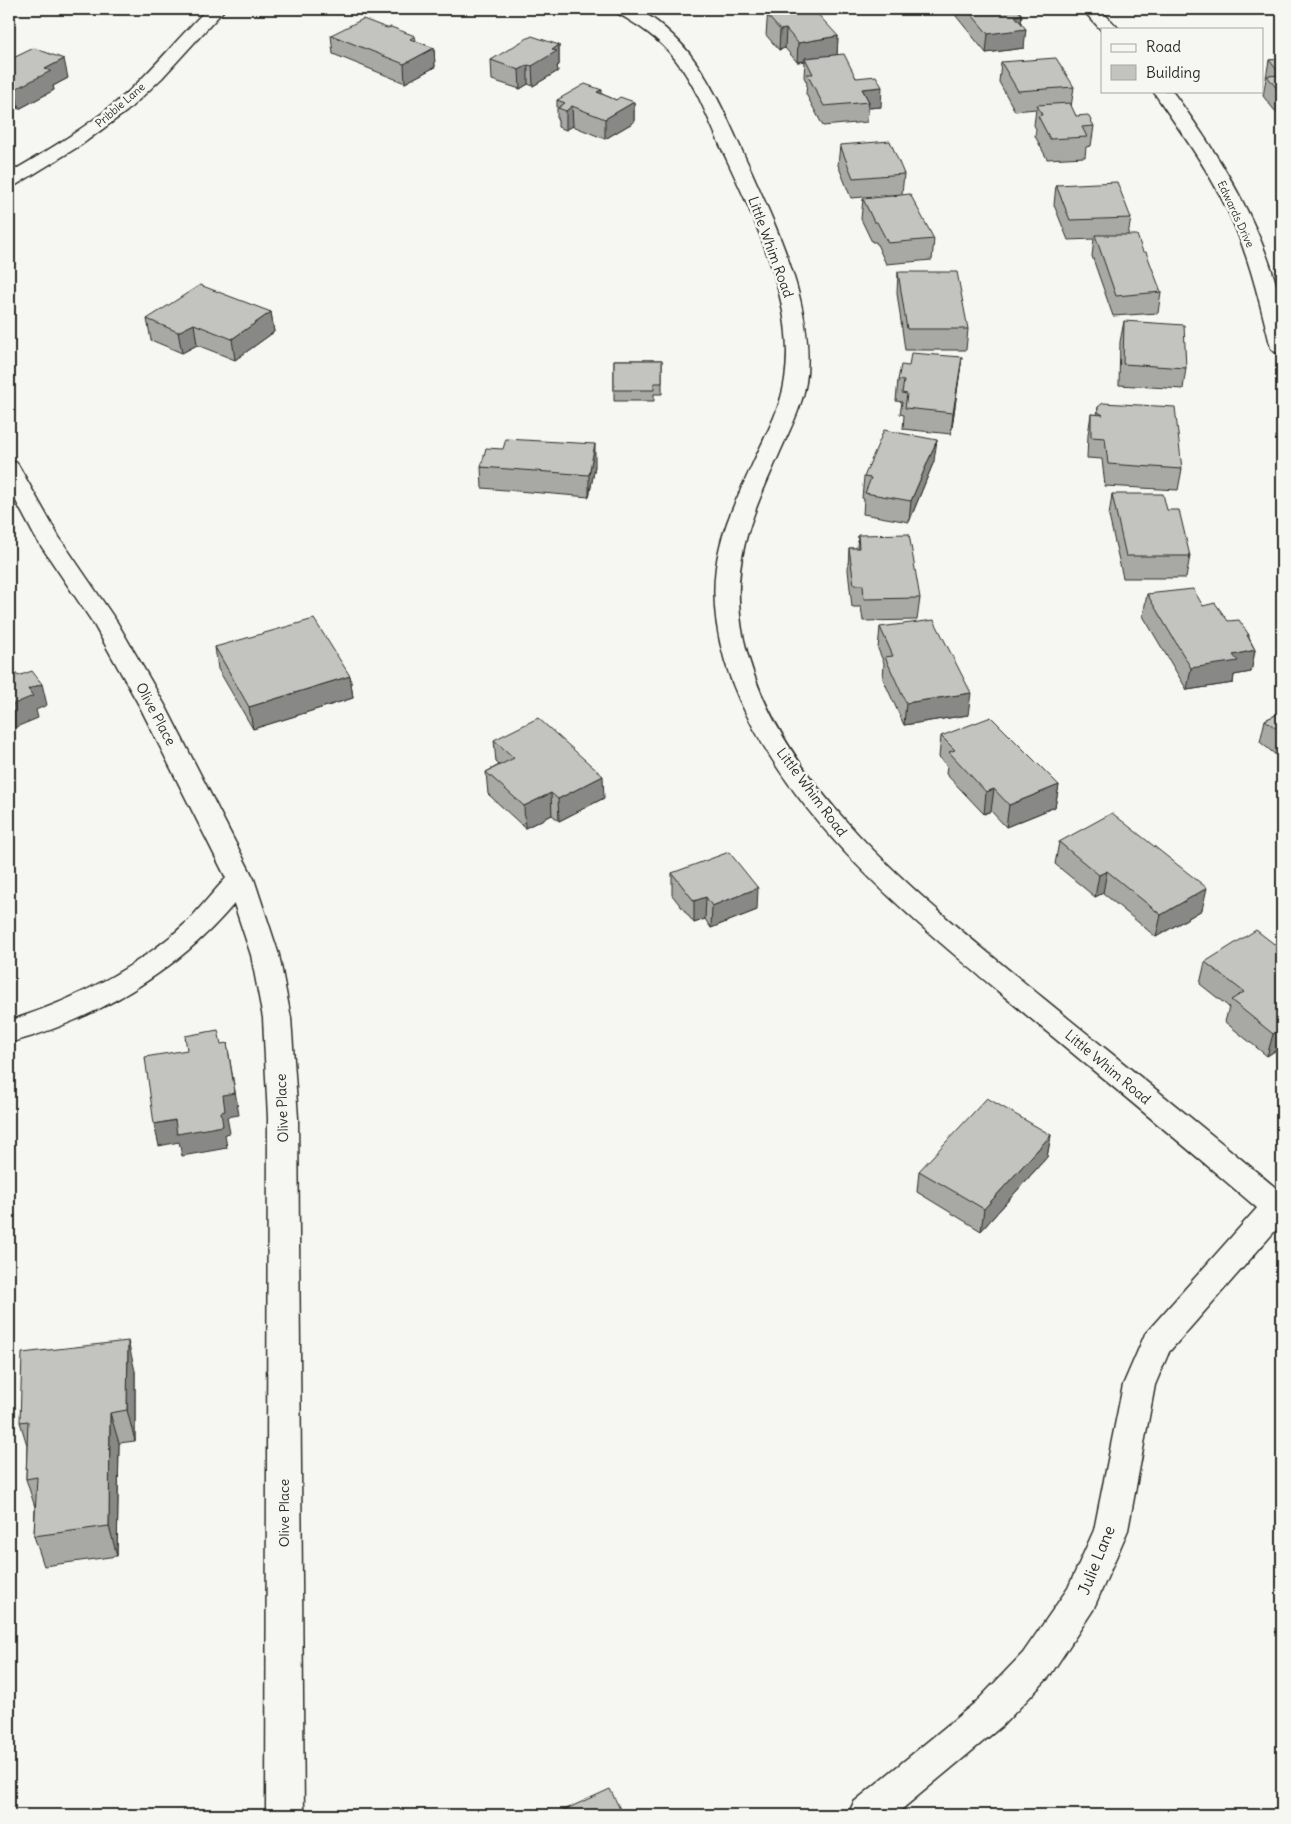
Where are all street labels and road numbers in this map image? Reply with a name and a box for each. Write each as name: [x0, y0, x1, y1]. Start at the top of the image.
street label: Pribble Lane: [92, 80, 148, 130]
street label: Edwards Drive: [1214, 178, 1258, 250]
street label: Little Whim Road: [744, 194, 798, 300]
street label: Olive Place: [132, 679, 180, 749]
street label: Little Whim Road: [773, 744, 851, 840]
street label: Little Whim Road: [1061, 1026, 1155, 1108]
street label: Olive Place: [272, 1073, 292, 1143]
street label: Olive Place: [275, 1479, 293, 1547]
street label: Julie Lane: [1073, 1523, 1119, 1597]

